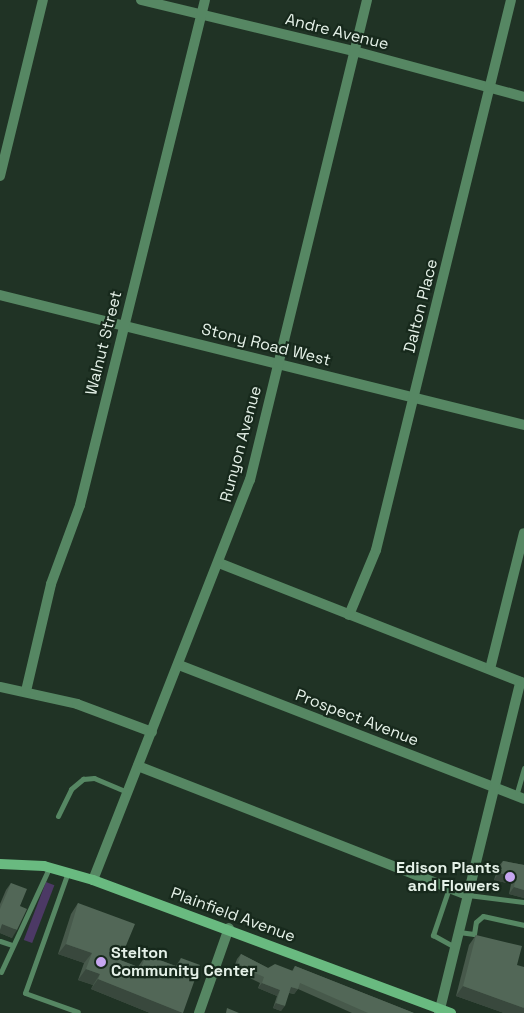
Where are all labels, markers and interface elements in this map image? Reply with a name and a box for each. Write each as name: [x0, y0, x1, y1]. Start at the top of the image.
street label: Andre Avenue: [283, 10, 391, 54]
street label: Dalton Place: [400, 257, 442, 355]
street label: Walnut Street: [82, 289, 126, 397]
street label: Stony Road West: [199, 320, 333, 370]
street label: Runyon Avenue: [216, 384, 266, 504]
street label: Prospect Avenue: [293, 686, 421, 750]
place label: Edison Plants and Flowers: [396, 858, 500, 896]
marker: Edison Plants and Flowers: [504, 871, 516, 883]
street label: Plainfield Avenue: [168, 884, 298, 946]
place label: Stelton Community Center: [111, 943, 255, 981]
marker: Stelton Community Center: [95, 956, 107, 968]

